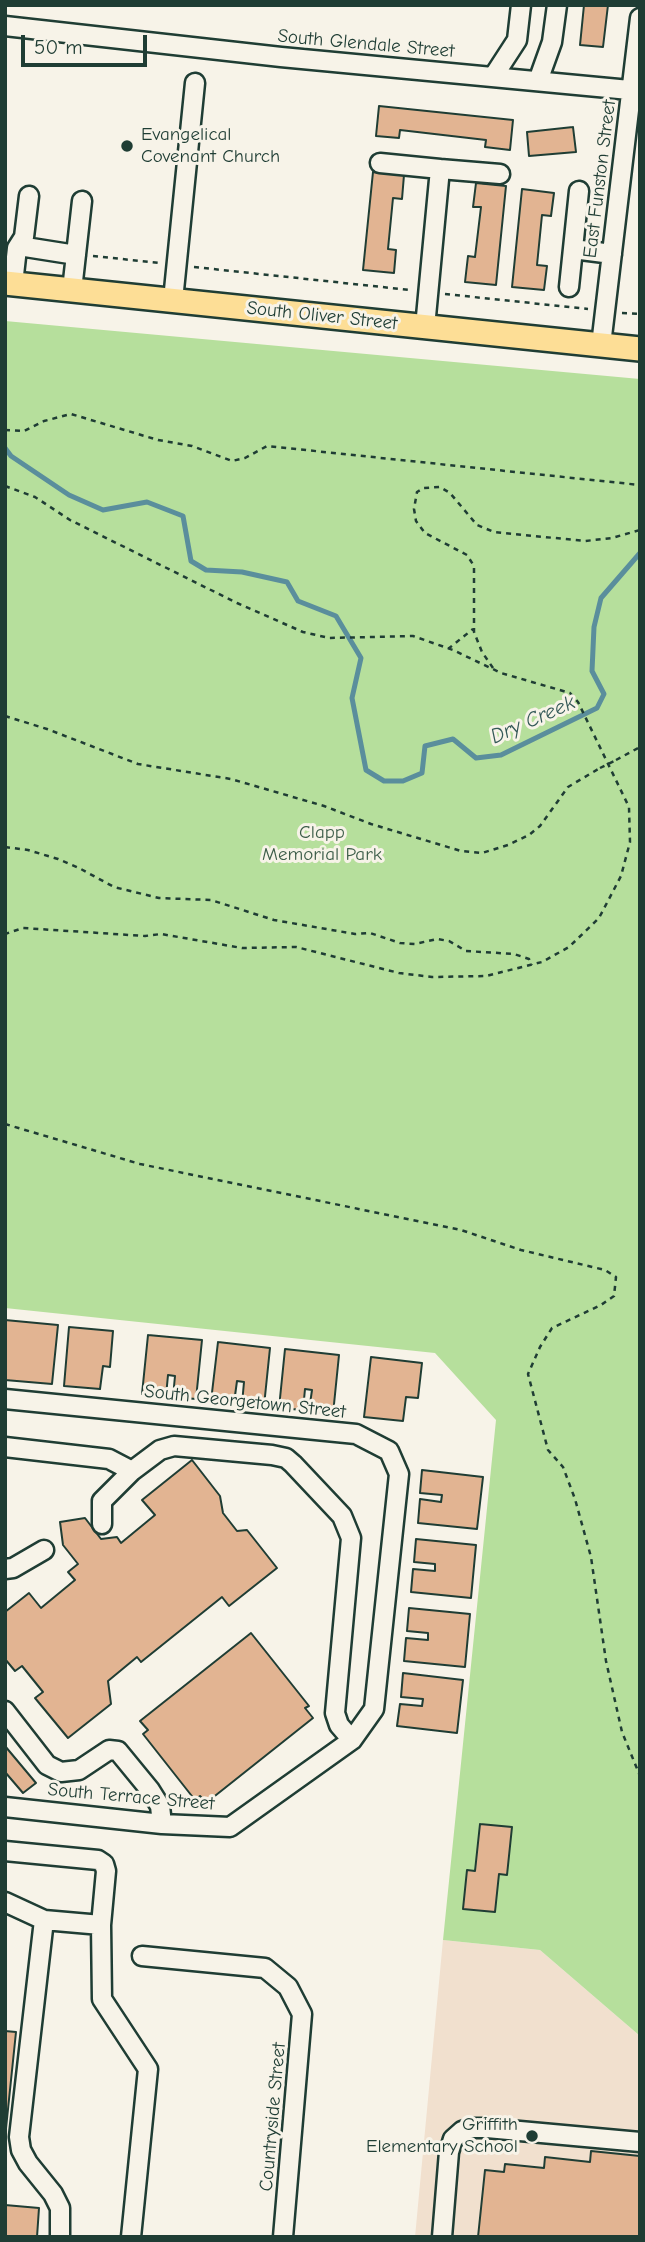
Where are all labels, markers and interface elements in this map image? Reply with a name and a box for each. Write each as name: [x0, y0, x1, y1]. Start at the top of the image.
scale bar: [24, 21, 150, 65]
street label: South Glendale Street: [277, 25, 455, 63]
text: 50 m: [34, 35, 83, 59]
street label: East Funston Street: [579, 99, 621, 259]
place label: Evangelical Covenant Church: [141, 124, 280, 168]
marker: Evangelical Covenant Church: [119, 138, 135, 154]
street label: South Oliver Street: [245, 297, 399, 335]
water label: Dry Creek: [487, 690, 579, 750]
park label: Clapp Memorial Park: [262, 822, 382, 866]
street label: South Georgetown Street: [143, 1380, 347, 1424]
street label: South Terrace Street: [47, 1778, 215, 1816]
street label: Countryside Street: [255, 2042, 291, 2192]
place label: Griffith Elementary School: [366, 2114, 518, 2158]
marker: Griffith Elementary School: [524, 2128, 540, 2144]

